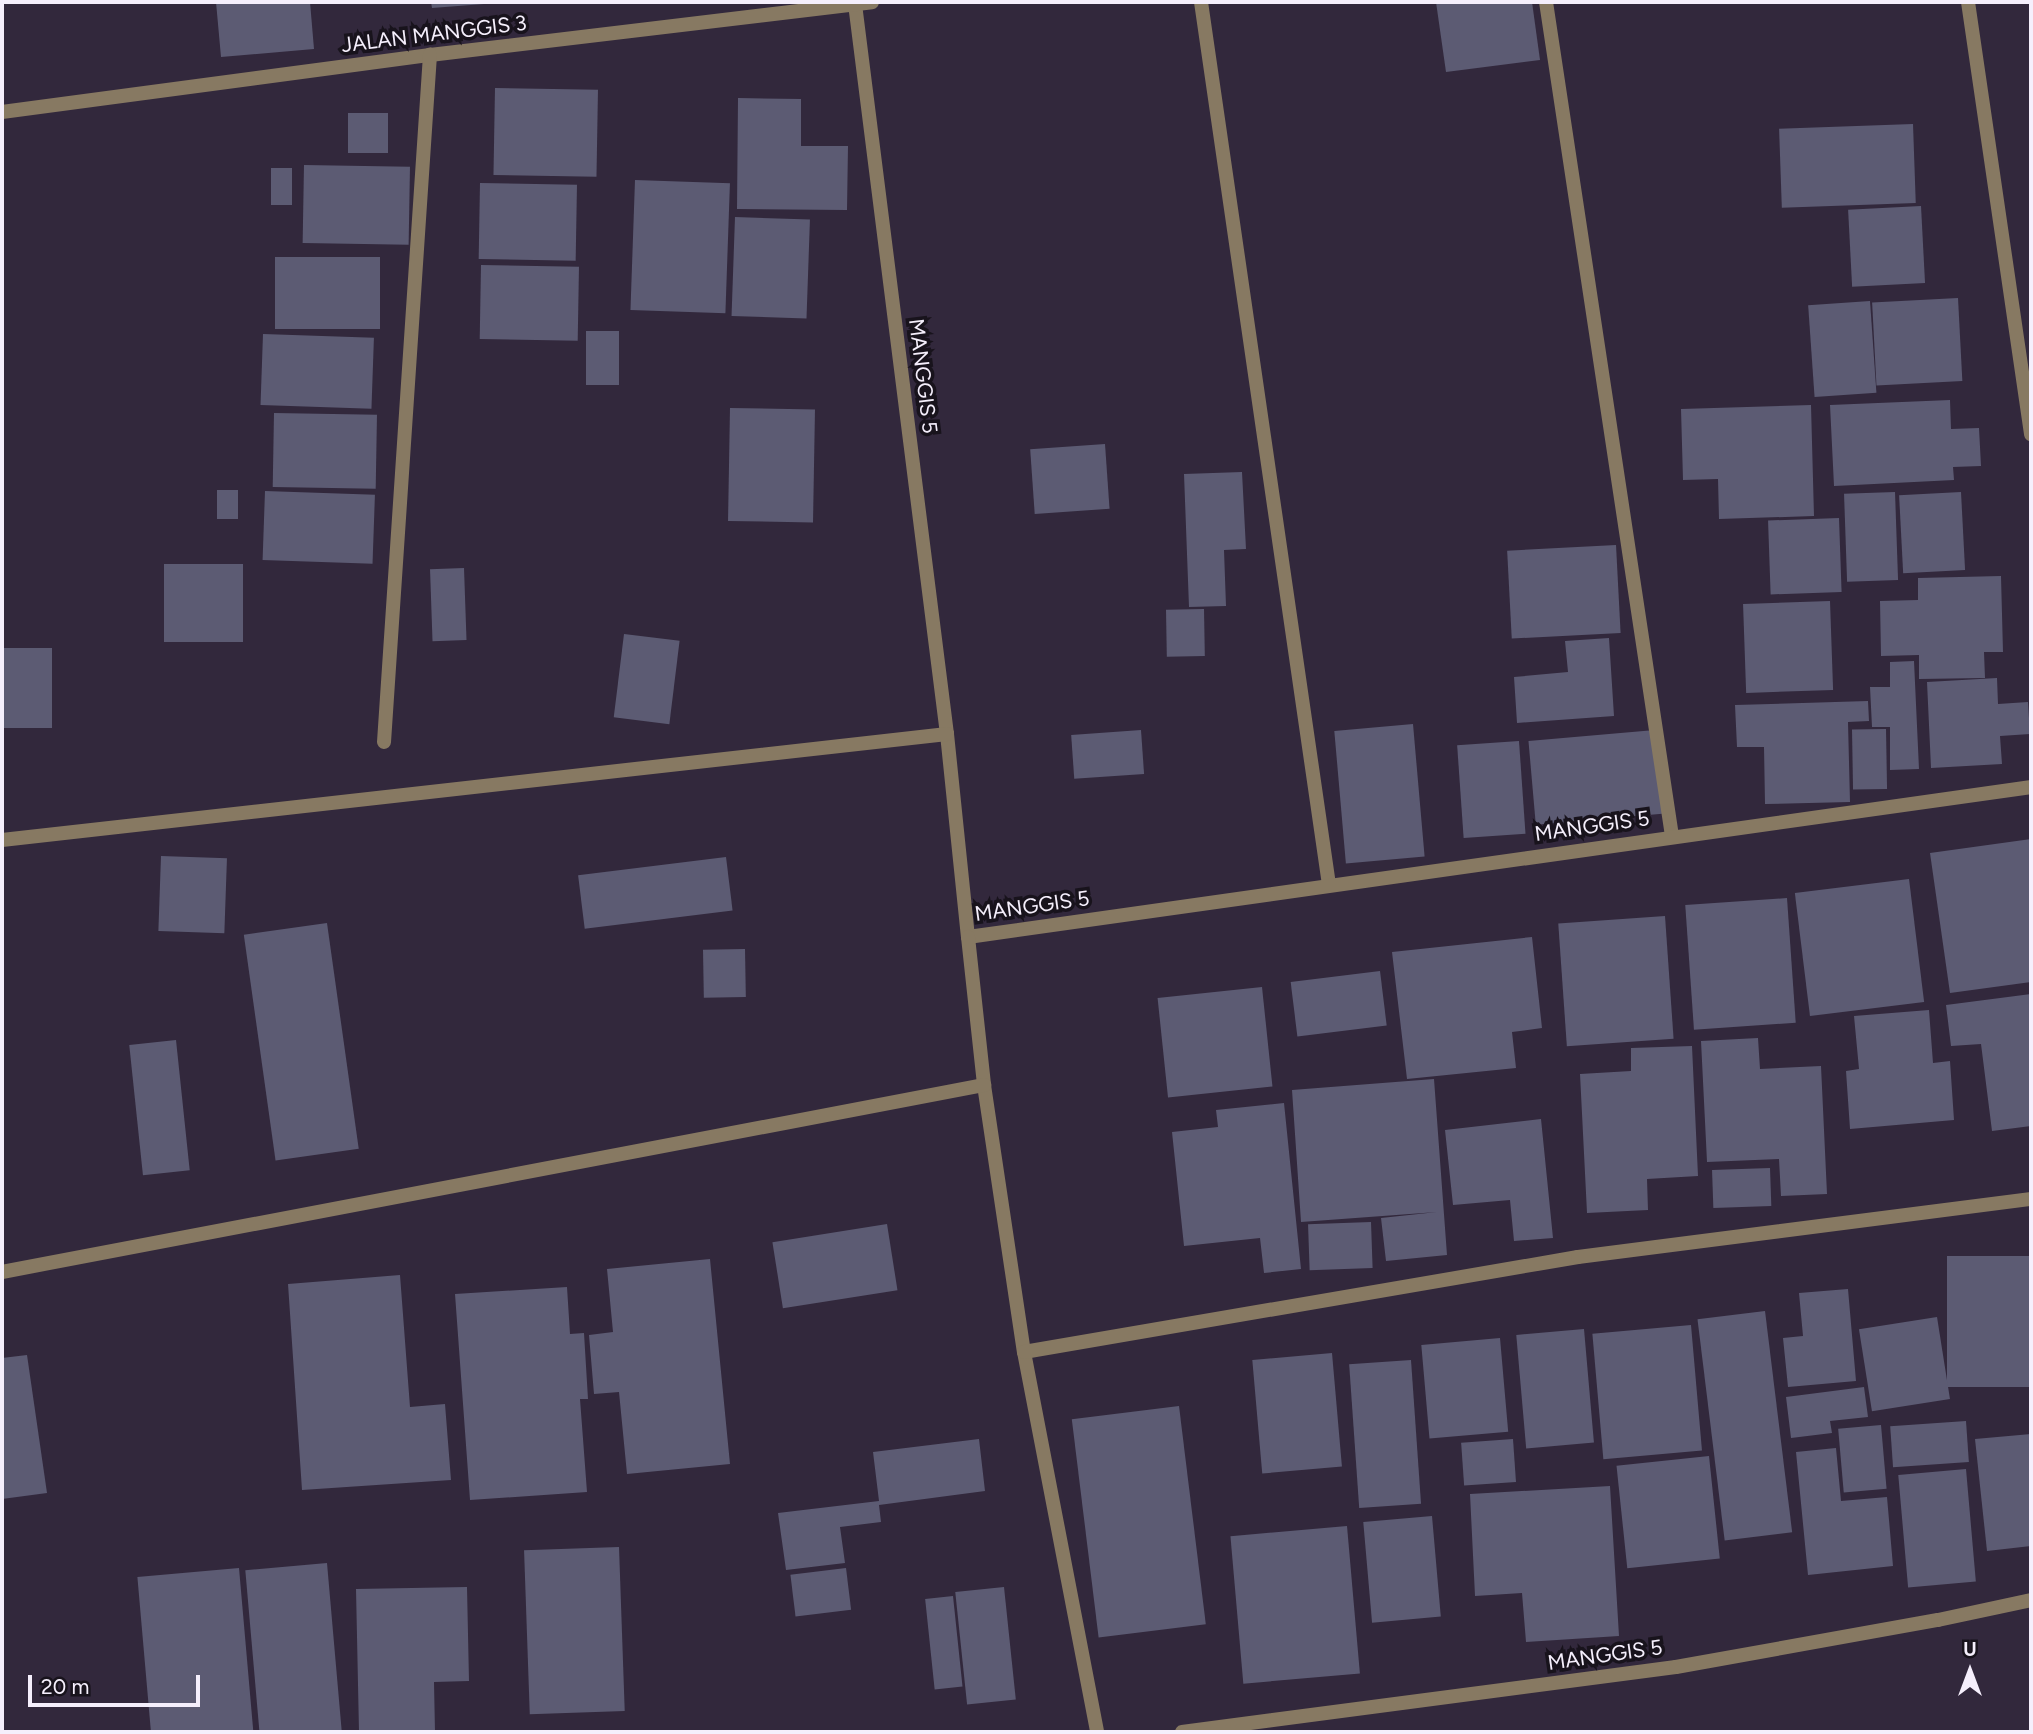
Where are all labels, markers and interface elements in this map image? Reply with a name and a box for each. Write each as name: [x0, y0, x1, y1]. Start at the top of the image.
street label: JALAN MANGGIS 3: [340, 10, 528, 58]
street label: MANGGIS 5: [903, 317, 943, 435]
street label: MANGGIS 5: [1533, 805, 1651, 847]
street label: MANGGIS 5: [973, 885, 1091, 927]
street label: MANGGIS 5: [1546, 1634, 1664, 1676]
north arrow: [1935, 1636, 2005, 1706]
text: U: [1963, 1638, 1977, 1661]
scale bar: [32, 1660, 203, 1704]
text: 20 m: [41, 1674, 89, 1699]

